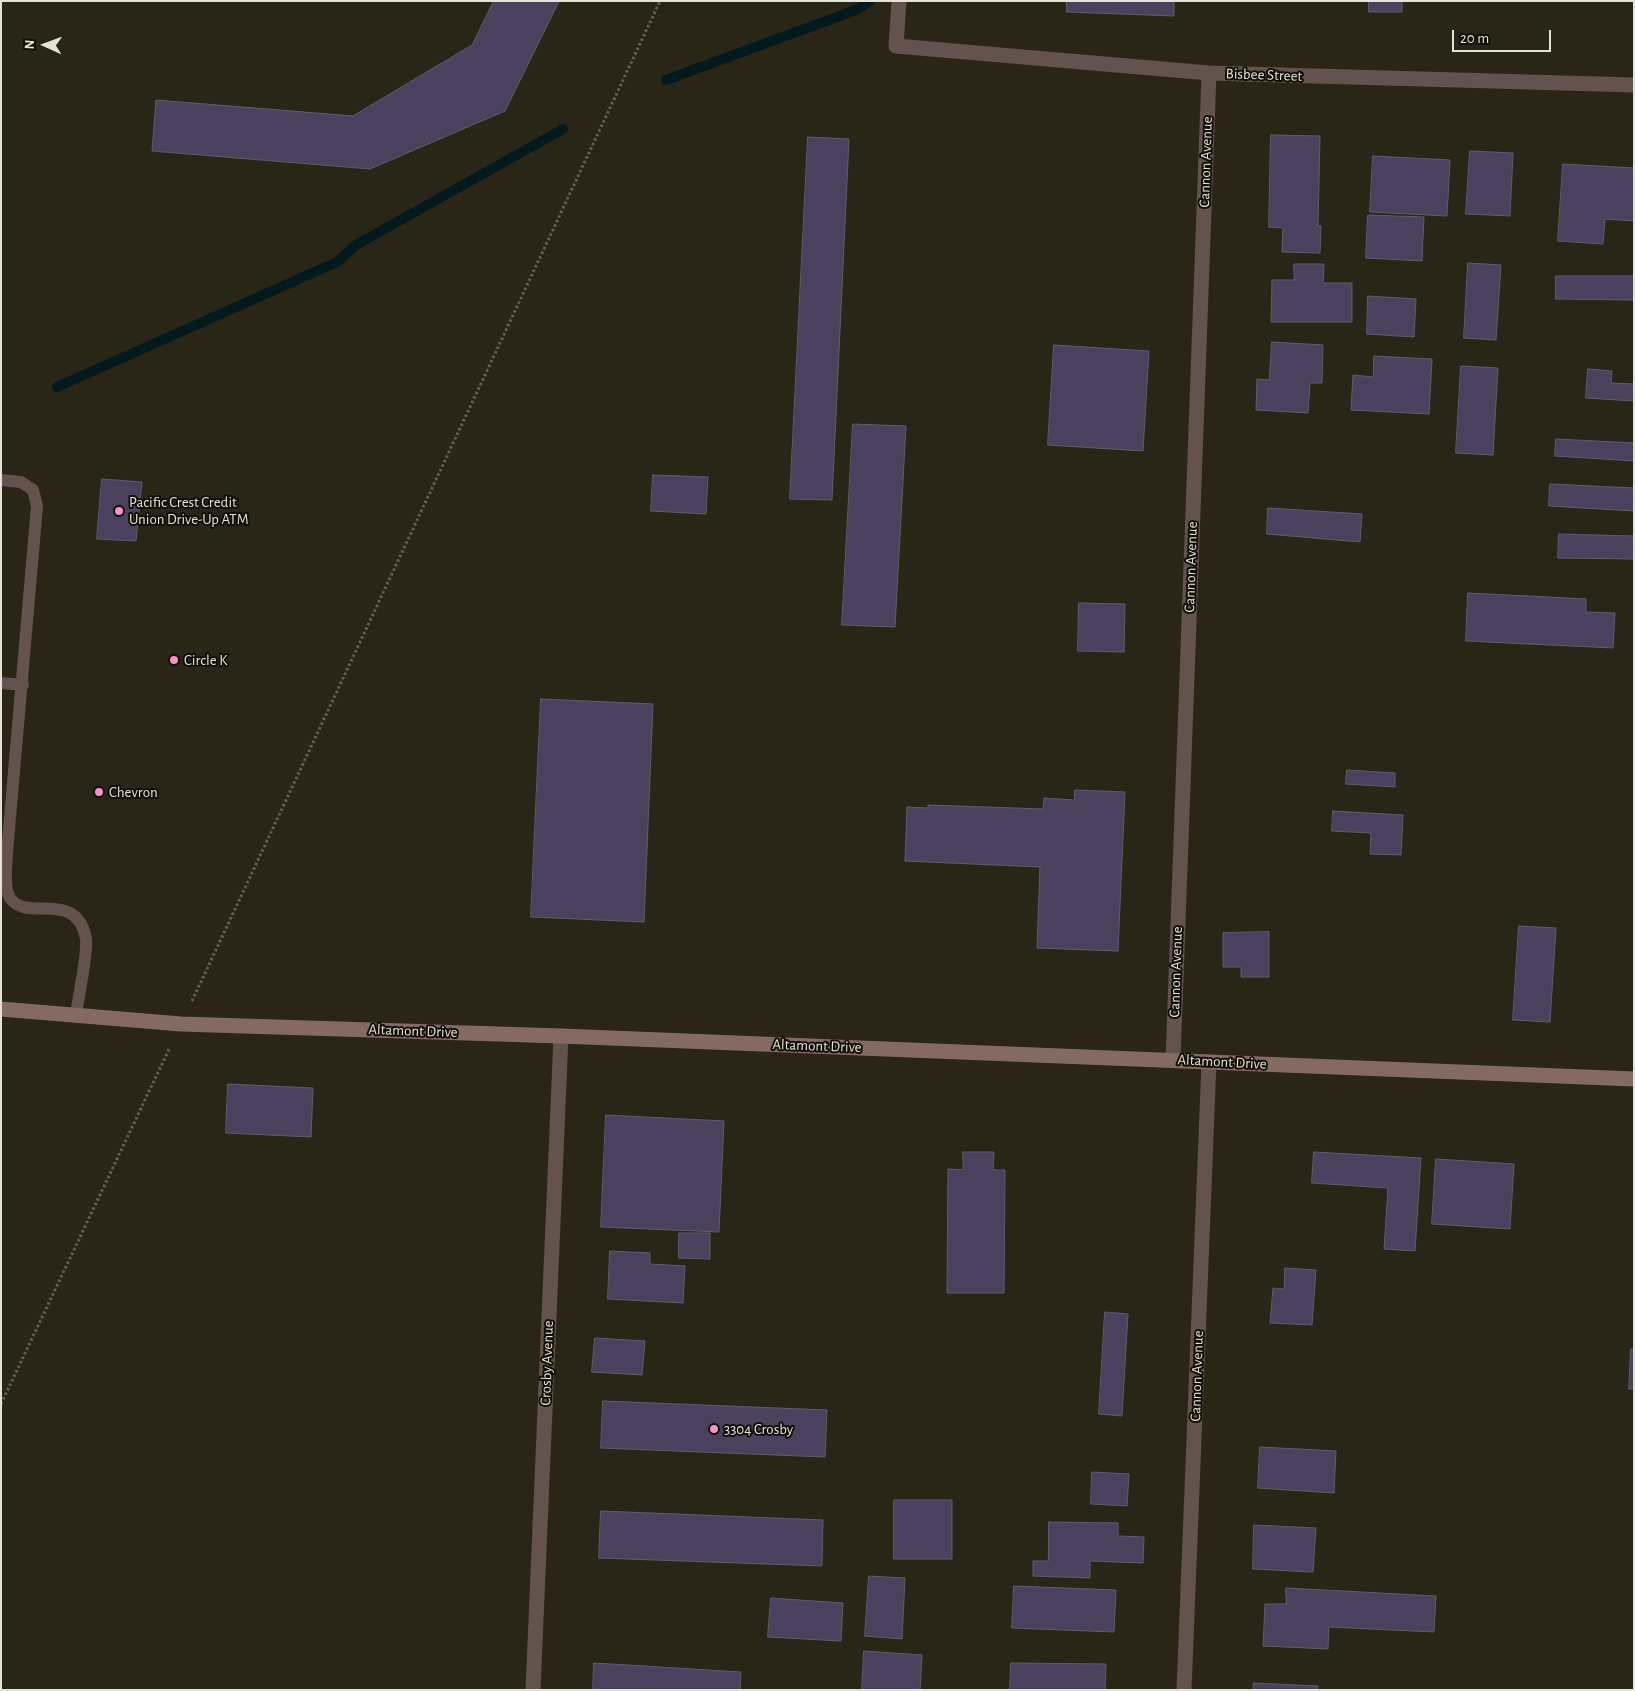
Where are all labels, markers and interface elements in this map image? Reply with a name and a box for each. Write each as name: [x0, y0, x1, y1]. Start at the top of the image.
north arrow: [20, 20, 70, 70]
scale bar: [1455, 20, 1554, 52]
text: 20 m: [1460, 31, 1489, 46]
text: N: [23, 39, 37, 50]
street label: Bisbee Street: [1225, 65, 1303, 85]
street label: Cannon Avenue: [1195, 116, 1217, 208]
place label: Pacific Crest Credit Union Drive-Up ATM: [129, 493, 248, 528]
marker: Pacific Crest Credit Union Drive-Up ATM: [113, 505, 125, 517]
street label: Cannon Avenue: [1180, 521, 1202, 613]
place label: Circle K: [184, 651, 227, 669]
marker: Circle K: [168, 654, 180, 666]
place label: Chevron: [109, 783, 158, 801]
marker: Chevron: [93, 786, 105, 798]
street label: Cannon Avenue: [1165, 926, 1187, 1018]
street label: Altamont Drive: [368, 1020, 458, 1042]
street label: Altamont Drive: [772, 1035, 862, 1057]
street label: Altamont Drive: [1177, 1051, 1267, 1073]
street label: Crosby Avenue: [537, 1320, 557, 1406]
street label: Cannon Avenue: [1186, 1330, 1208, 1422]
place label: 3304 Crosby: [724, 1420, 793, 1438]
marker: 3304 Crosby: [708, 1423, 720, 1435]

